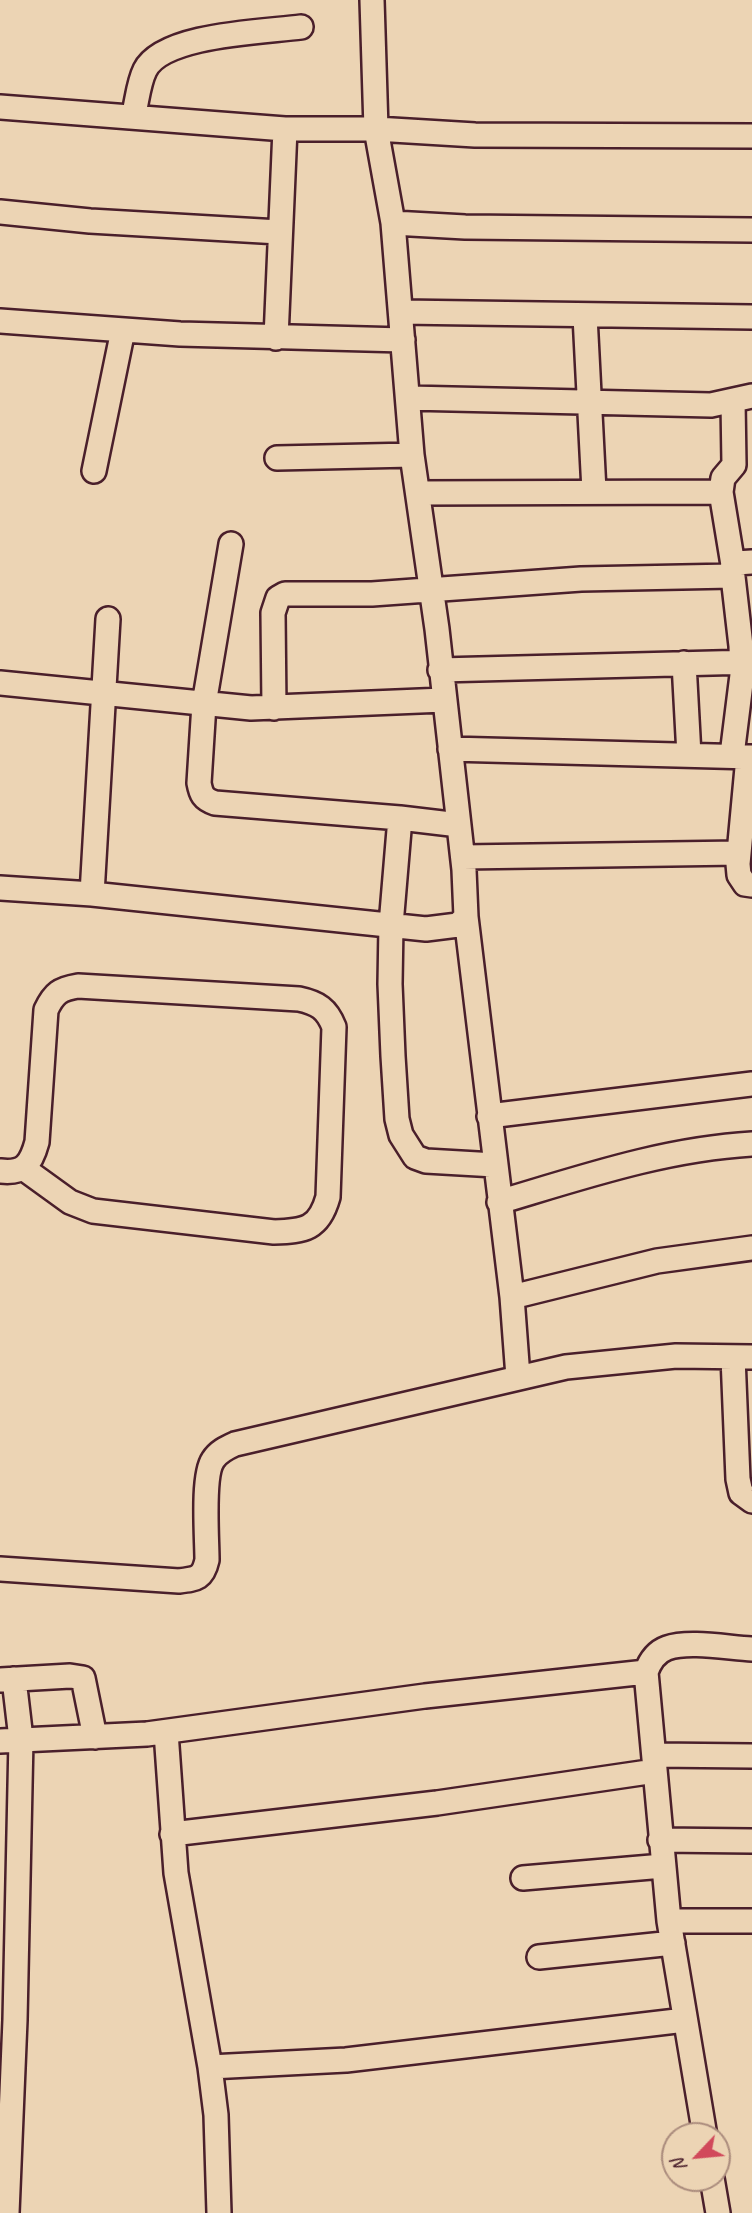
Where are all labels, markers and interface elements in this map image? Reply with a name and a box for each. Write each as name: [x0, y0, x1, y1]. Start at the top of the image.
north arrow: [661, 2122, 731, 2192]
text: N: [666, 2155, 692, 2176]

